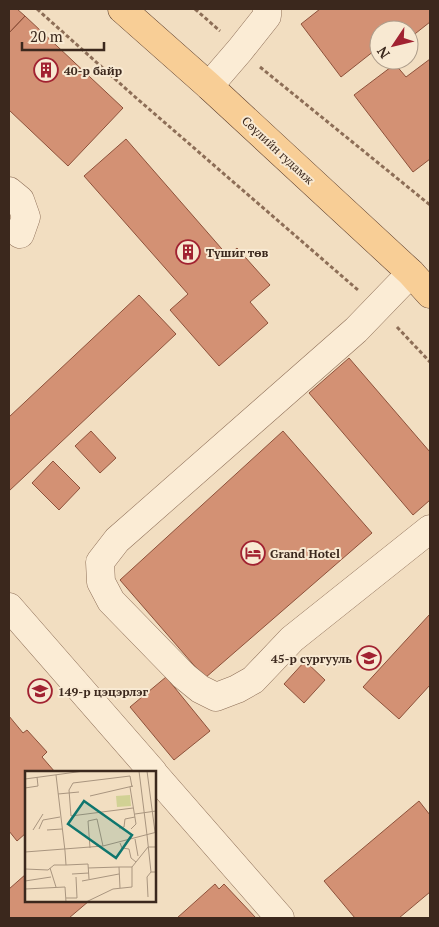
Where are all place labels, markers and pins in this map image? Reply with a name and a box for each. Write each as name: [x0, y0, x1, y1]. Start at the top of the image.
building icon: 40-р байр: [33, 57, 59, 83]
place label: 40-р байр: [64, 63, 122, 78]
building icon: Түшиг төв: [175, 239, 201, 265]
place label: Түшиг төв: [206, 245, 268, 260]
hotel icon: Grand Hotel: [240, 540, 266, 566]
place label: Grand Hotel: [270, 546, 340, 561]
school or university icon: 45-р сургууль: [356, 645, 382, 671]
place label: 45-р сургууль: [271, 651, 352, 666]
school or university icon: 149-р цэцэрлэг: [27, 678, 53, 704]
place label: 149-р цэцэрлэг: [58, 684, 148, 699]

